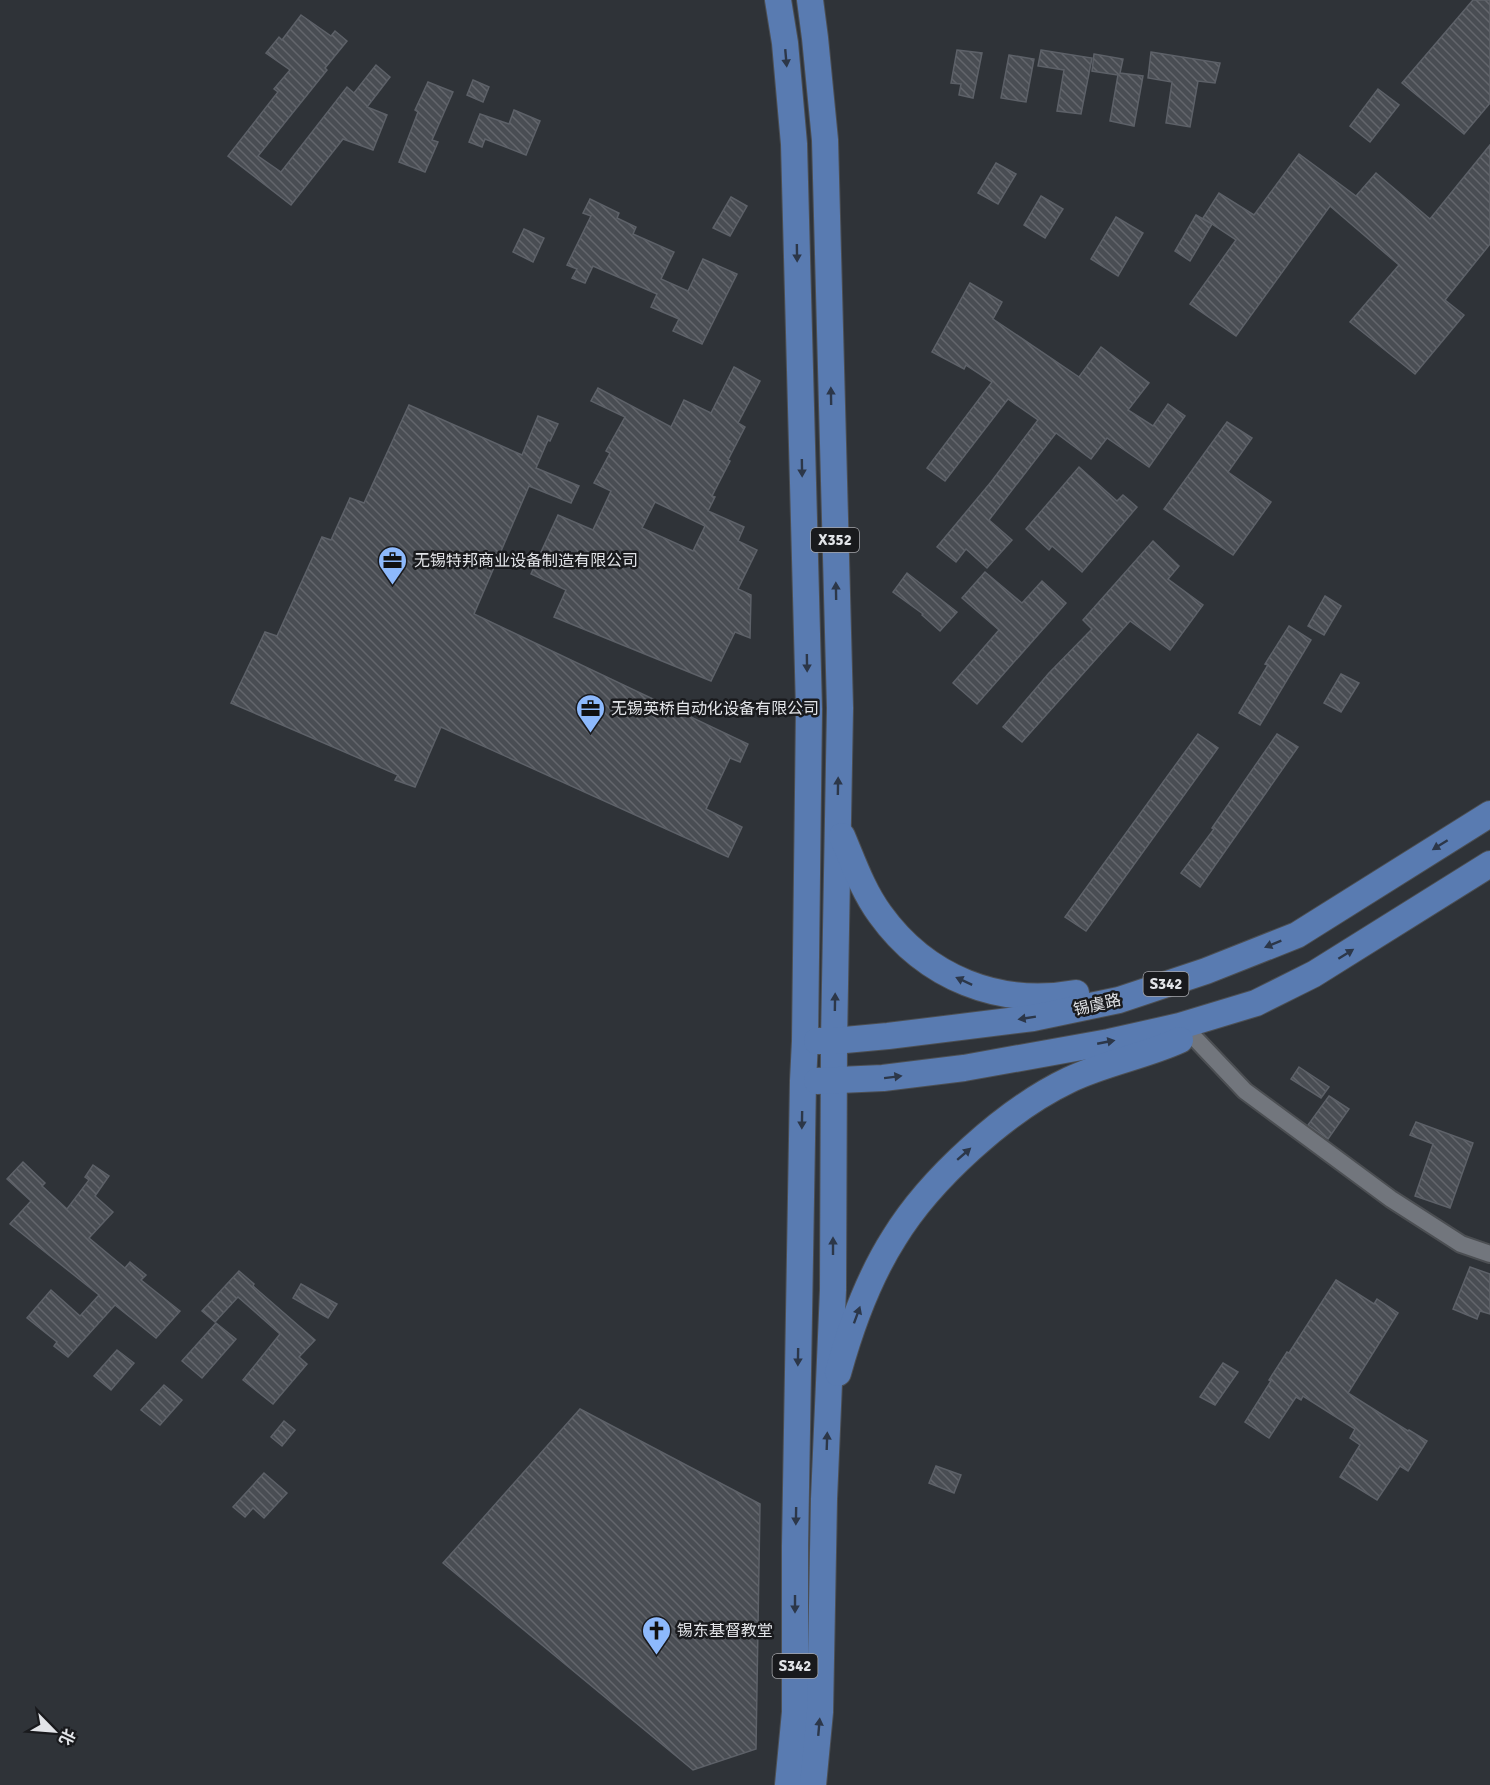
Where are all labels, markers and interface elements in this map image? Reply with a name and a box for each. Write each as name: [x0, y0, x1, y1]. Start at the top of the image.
one-way arrow: [781, 49, 791, 68]
one-way arrow: [792, 243, 801, 262]
one-way arrow: [827, 386, 836, 405]
one-way arrow: [798, 459, 807, 478]
road number: X352: [811, 528, 859, 552]
office icon: 无锡特邦商业设备制造有限公司: [377, 544, 409, 586]
place label: 无锡特邦商业设备制造有限公司: [414, 551, 638, 571]
one-way arrow: [832, 581, 841, 600]
one-way arrow: [803, 654, 812, 673]
office icon: 无锡英桥自动化设备有限公司: [574, 692, 606, 734]
place label: 无锡英桥自动化设备有限公司: [611, 699, 819, 719]
one-way arrow: [833, 776, 843, 795]
one-way arrow: [1432, 839, 1449, 850]
one-way arrow: [1264, 940, 1282, 950]
one-way arrow: [1338, 949, 1354, 960]
road number: S342: [1144, 972, 1188, 996]
one-way arrow: [954, 976, 972, 986]
street label: 锡虞路: [1072, 990, 1123, 1020]
one-way arrow: [830, 992, 839, 1011]
one-way arrow: [1017, 1014, 1036, 1023]
one-way arrow: [1096, 1038, 1115, 1047]
one-way arrow: [883, 1072, 902, 1082]
one-way arrow: [797, 1111, 807, 1130]
one-way arrow: [956, 1148, 972, 1161]
one-way arrow: [828, 1236, 838, 1255]
one-way arrow: [853, 1306, 863, 1324]
one-way arrow: [794, 1348, 803, 1367]
one-way arrow: [822, 1431, 831, 1450]
one-way arrow: [791, 1507, 801, 1526]
one-way arrow: [790, 1595, 800, 1614]
church icon: 锡东基督教堂: [640, 1614, 672, 1656]
place label: 锡东基督教堂: [677, 1621, 773, 1641]
road number: S342: [772, 1654, 818, 1678]
north arrow: [24, 1701, 84, 1761]
one-way arrow: [814, 1717, 824, 1736]
text: 北: [54, 1725, 79, 1748]

